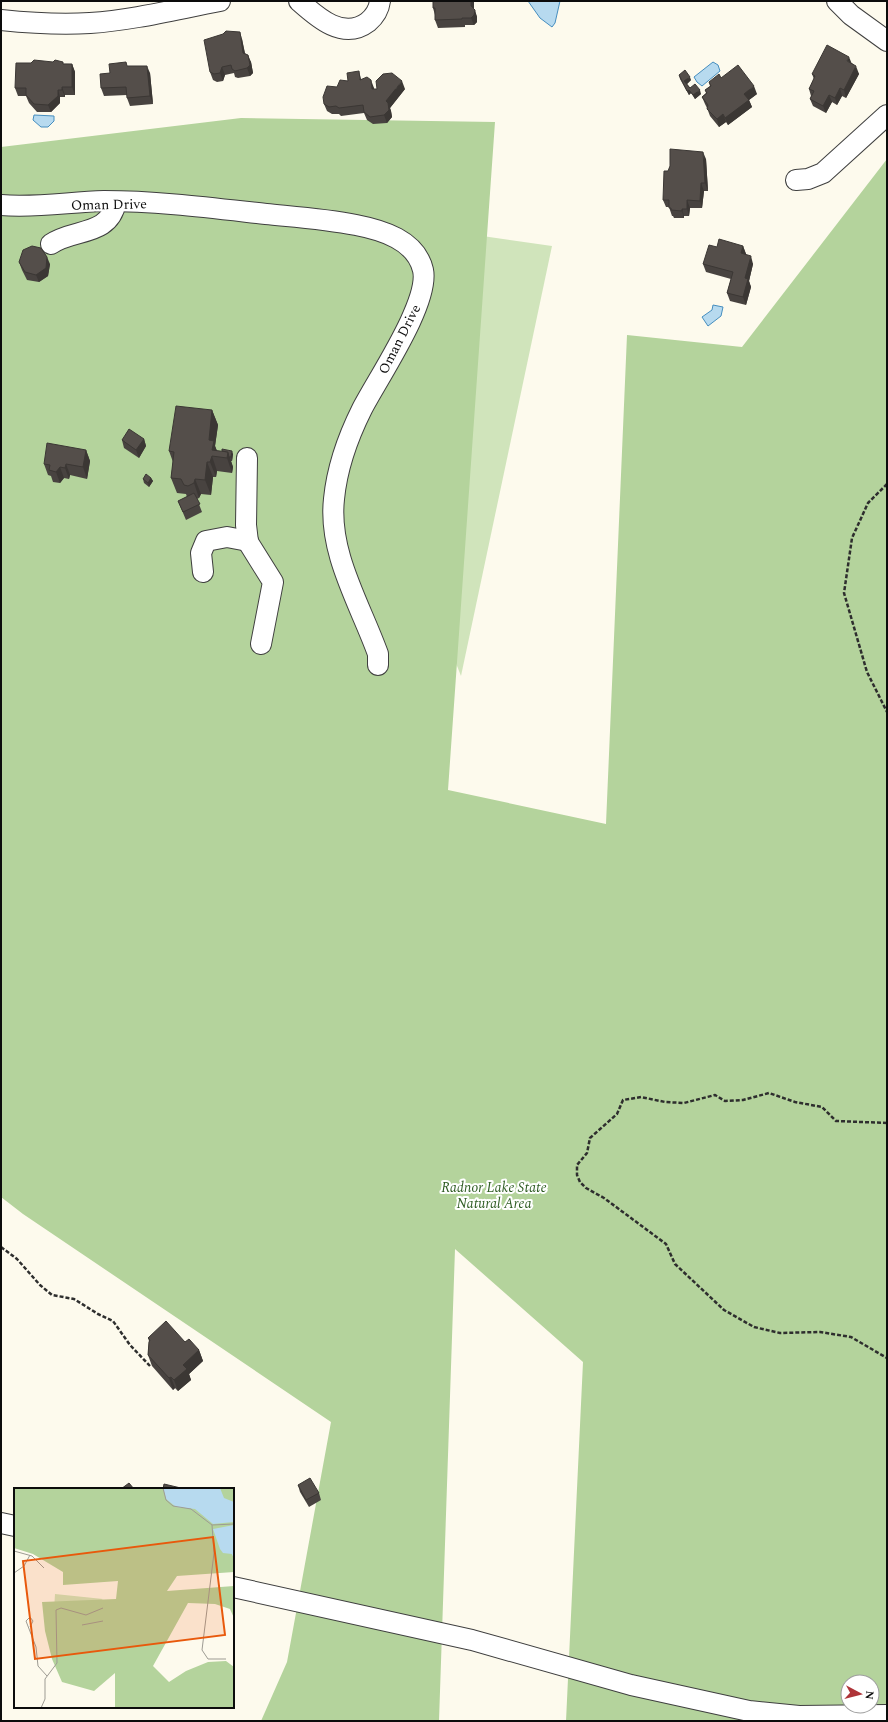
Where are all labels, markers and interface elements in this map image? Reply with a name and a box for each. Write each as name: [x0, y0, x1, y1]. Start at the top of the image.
street label: Oman Drive: [71, 193, 147, 216]
street label: Oman Drive: [373, 300, 426, 378]
park label: Radnor Lake State Natural Area: [441, 1177, 547, 1214]
inset map: [14, 1488, 234, 1708]
north arrow: [840, 1674, 880, 1714]
text: N: [860, 1690, 878, 1701]

